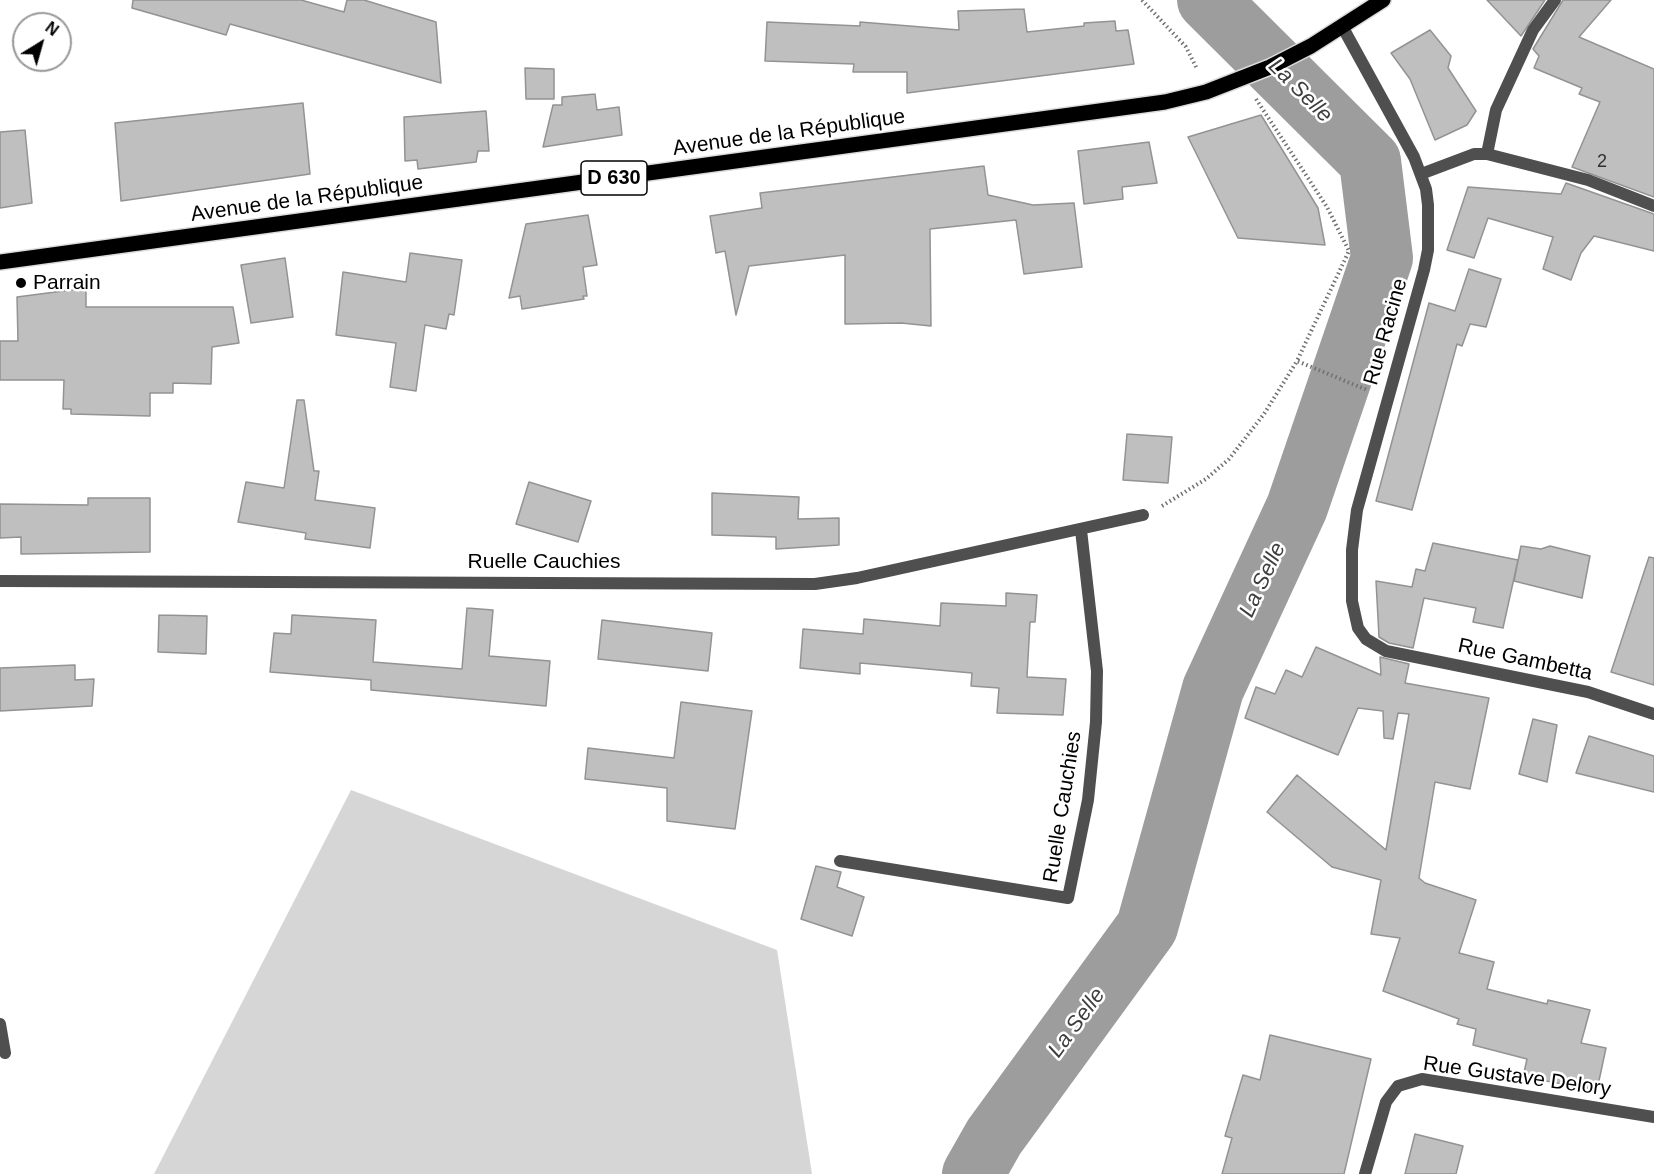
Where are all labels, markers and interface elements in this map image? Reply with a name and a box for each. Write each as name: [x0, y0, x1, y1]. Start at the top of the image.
north arrow: [12, 12, 72, 72]
text: N: [42, 19, 62, 39]
water label: La Selle: [1263, 54, 1337, 128]
street label: Avenue de la République: [671, 104, 907, 162]
house number: 2: [1597, 151, 1607, 173]
road number: D 630: [581, 161, 647, 195]
street label: Avenue de la République: [189, 170, 425, 228]
place label: Parrain: [33, 270, 101, 296]
marker: Parrain: [14, 276, 28, 290]
street label: Rue Racine: [1359, 276, 1413, 388]
water label: La Selle: [1234, 538, 1292, 622]
street label: Ruelle Cauchies: [468, 549, 620, 575]
street label: Rue Gambetta: [1456, 633, 1594, 687]
street label: Ruelle Cauchies: [1039, 730, 1087, 884]
water label: La Selle: [1043, 983, 1111, 1063]
street label: Rue Gustave Delory: [1422, 1051, 1612, 1103]

